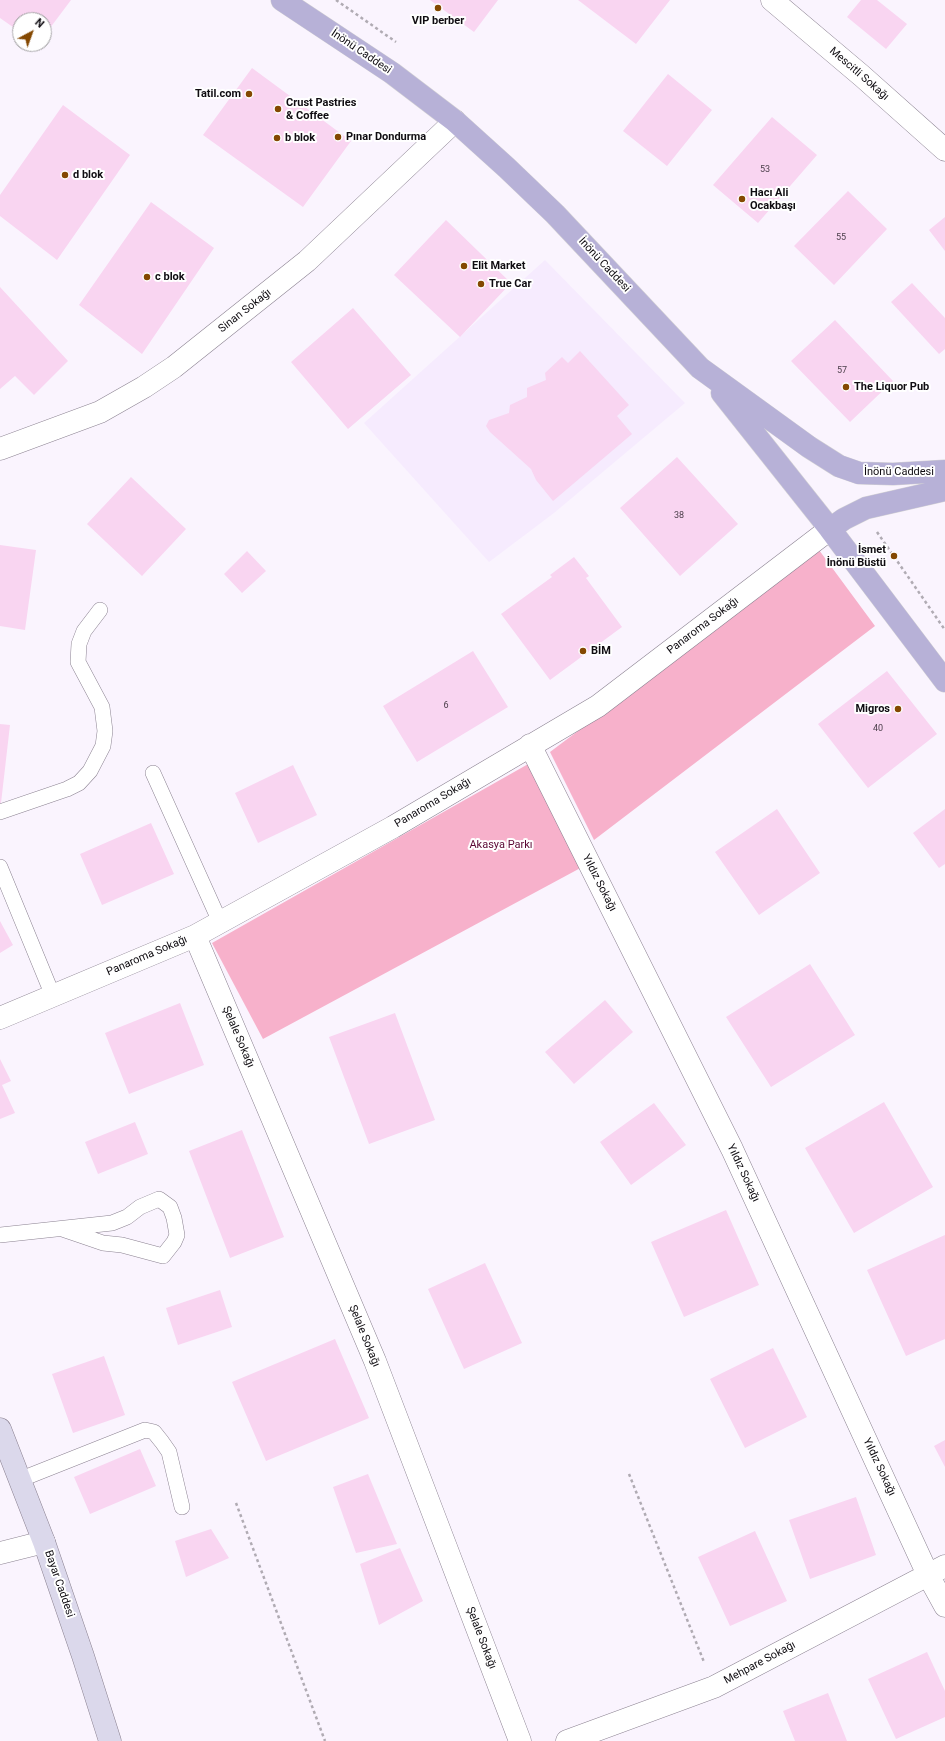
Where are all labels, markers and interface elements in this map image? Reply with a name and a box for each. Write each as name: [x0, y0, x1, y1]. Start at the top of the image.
marker: VIP berber: [433, 3, 443, 13]
north arrow: [12, 12, 52, 52]
place label: VIP berber: [412, 14, 464, 28]
text: N: [32, 16, 47, 31]
street label: İnönü Caddesi: [328, 27, 394, 77]
street label: Mescitli Sokağı: [827, 45, 891, 103]
place label: Tatil.com: [195, 87, 241, 101]
marker: Tatil.com: [244, 89, 254, 99]
place label: Crust Pastries & Coffee: [286, 96, 356, 122]
marker: Crust Pastries & Coffee: [273, 104, 283, 114]
place label: Pınar Dondurma: [346, 130, 426, 144]
place label: b blok: [285, 131, 315, 145]
marker: Pınar Dondurma: [333, 132, 343, 142]
marker: b blok: [272, 133, 282, 143]
house number: 53: [760, 165, 770, 175]
place label: d blok: [73, 168, 103, 182]
marker: d blok: [60, 170, 70, 180]
place label: Hacı Ali Ocakbaşı: [750, 186, 796, 212]
marker: Hacı Ali Ocakbaşı: [737, 194, 747, 204]
house number: 55: [836, 233, 846, 243]
street label: İnönü Caddesi: [575, 235, 633, 295]
place label: Elit Market: [472, 259, 525, 273]
marker: Elit Market: [459, 261, 469, 271]
place label: c blok: [155, 270, 185, 284]
marker: c blok: [142, 272, 152, 282]
place label: True Car: [489, 277, 531, 291]
marker: True Car: [476, 279, 486, 289]
street label: Sinan Sokağı: [216, 286, 274, 336]
house number: 57: [837, 366, 847, 376]
place label: The Liquor Pub: [854, 380, 929, 394]
marker: The Liquor Pub: [841, 382, 851, 392]
street label: İnönü Caddesi: [864, 465, 934, 479]
house number: 38: [674, 511, 684, 521]
place label: İsmet İnönü Büstü: [827, 543, 886, 569]
marker: İsmet İnönü Büstü: [889, 551, 899, 561]
street label: Panaroma Sokağı: [665, 595, 741, 657]
place label: BİM: [591, 644, 611, 658]
marker: BİM: [578, 646, 588, 656]
house number: 6: [443, 701, 449, 711]
place label: Migros: [855, 702, 890, 716]
marker: Migros: [893, 704, 903, 714]
house number: 40: [873, 724, 883, 734]
street label: Panaroma Sokağı: [393, 775, 473, 831]
park label: Akasya Parkı: [469, 838, 533, 852]
street label: Yıldız Sokağı: [579, 852, 619, 914]
street label: Panaroma Sokağı: [105, 933, 189, 979]
street label: Şelale Sokağı: [219, 1004, 257, 1070]
street label: Yıldız Sokağı: [724, 1142, 762, 1204]
street label: Şelale Sokağı: [346, 1303, 382, 1369]
street label: Yıldız Sokağı: [860, 1436, 898, 1498]
street label: Bayar Caddesi: [41, 1549, 77, 1619]
street label: Şelale Sokağı: [463, 1605, 499, 1671]
street label: Mehpare Sokağı: [722, 1639, 798, 1687]

